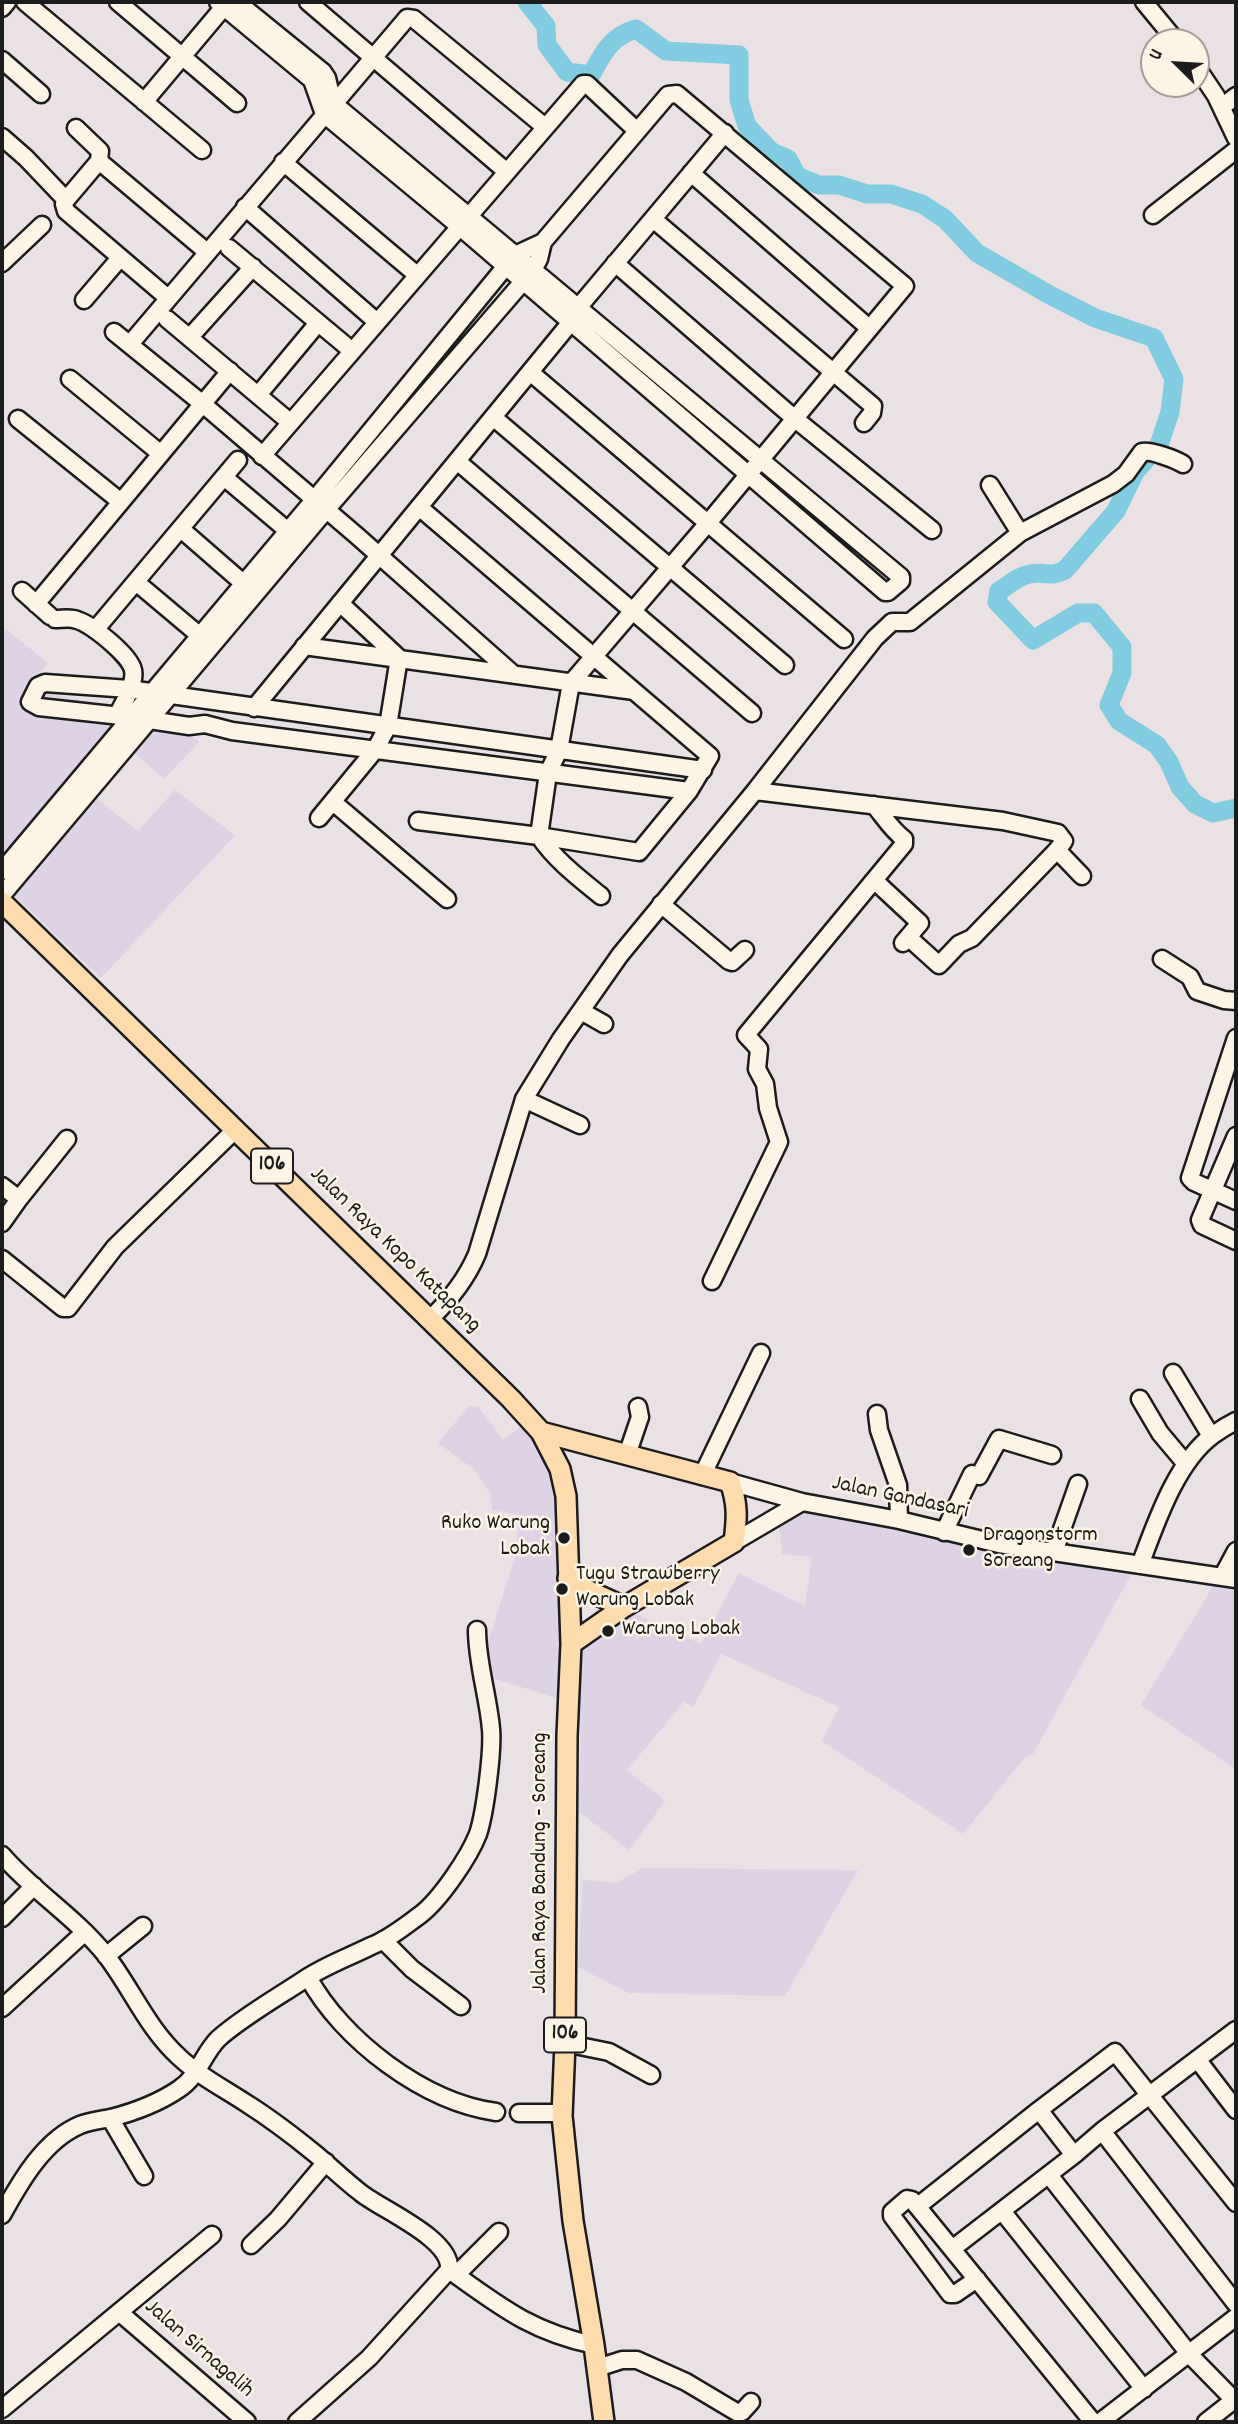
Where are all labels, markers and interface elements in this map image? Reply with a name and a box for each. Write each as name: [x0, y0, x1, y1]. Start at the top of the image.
north arrow: [1140, 28, 1210, 98]
text: U: [1143, 45, 1171, 65]
road number: 106: [251, 1148, 293, 1184]
street label: Jalan Raya Kopo Katapang: [302, 1162, 486, 1340]
street label: Jalan Gandasari: [829, 1471, 971, 1527]
place label: Ruko Warung Lobak: [441, 1511, 550, 1565]
place label: Dragonstorm Soreang: [983, 1523, 1098, 1577]
marker: Ruko Warung Lobak: [556, 1530, 572, 1546]
marker: Dragonstorm Soreang: [961, 1542, 977, 1558]
place label: Tugu Strawberry Warung Lobak: [576, 1562, 720, 1616]
marker: Tugu Strawberry Warung Lobak: [554, 1581, 570, 1597]
place label: Warung Lobak: [622, 1617, 740, 1645]
marker: Warung Lobak: [600, 1623, 616, 1639]
street label: Jalan Raya Bandung - Soreang: [528, 1732, 556, 1994]
road number: 106: [544, 2018, 586, 2052]
street label: Jalan Sirnagalih: [137, 2295, 259, 2405]

